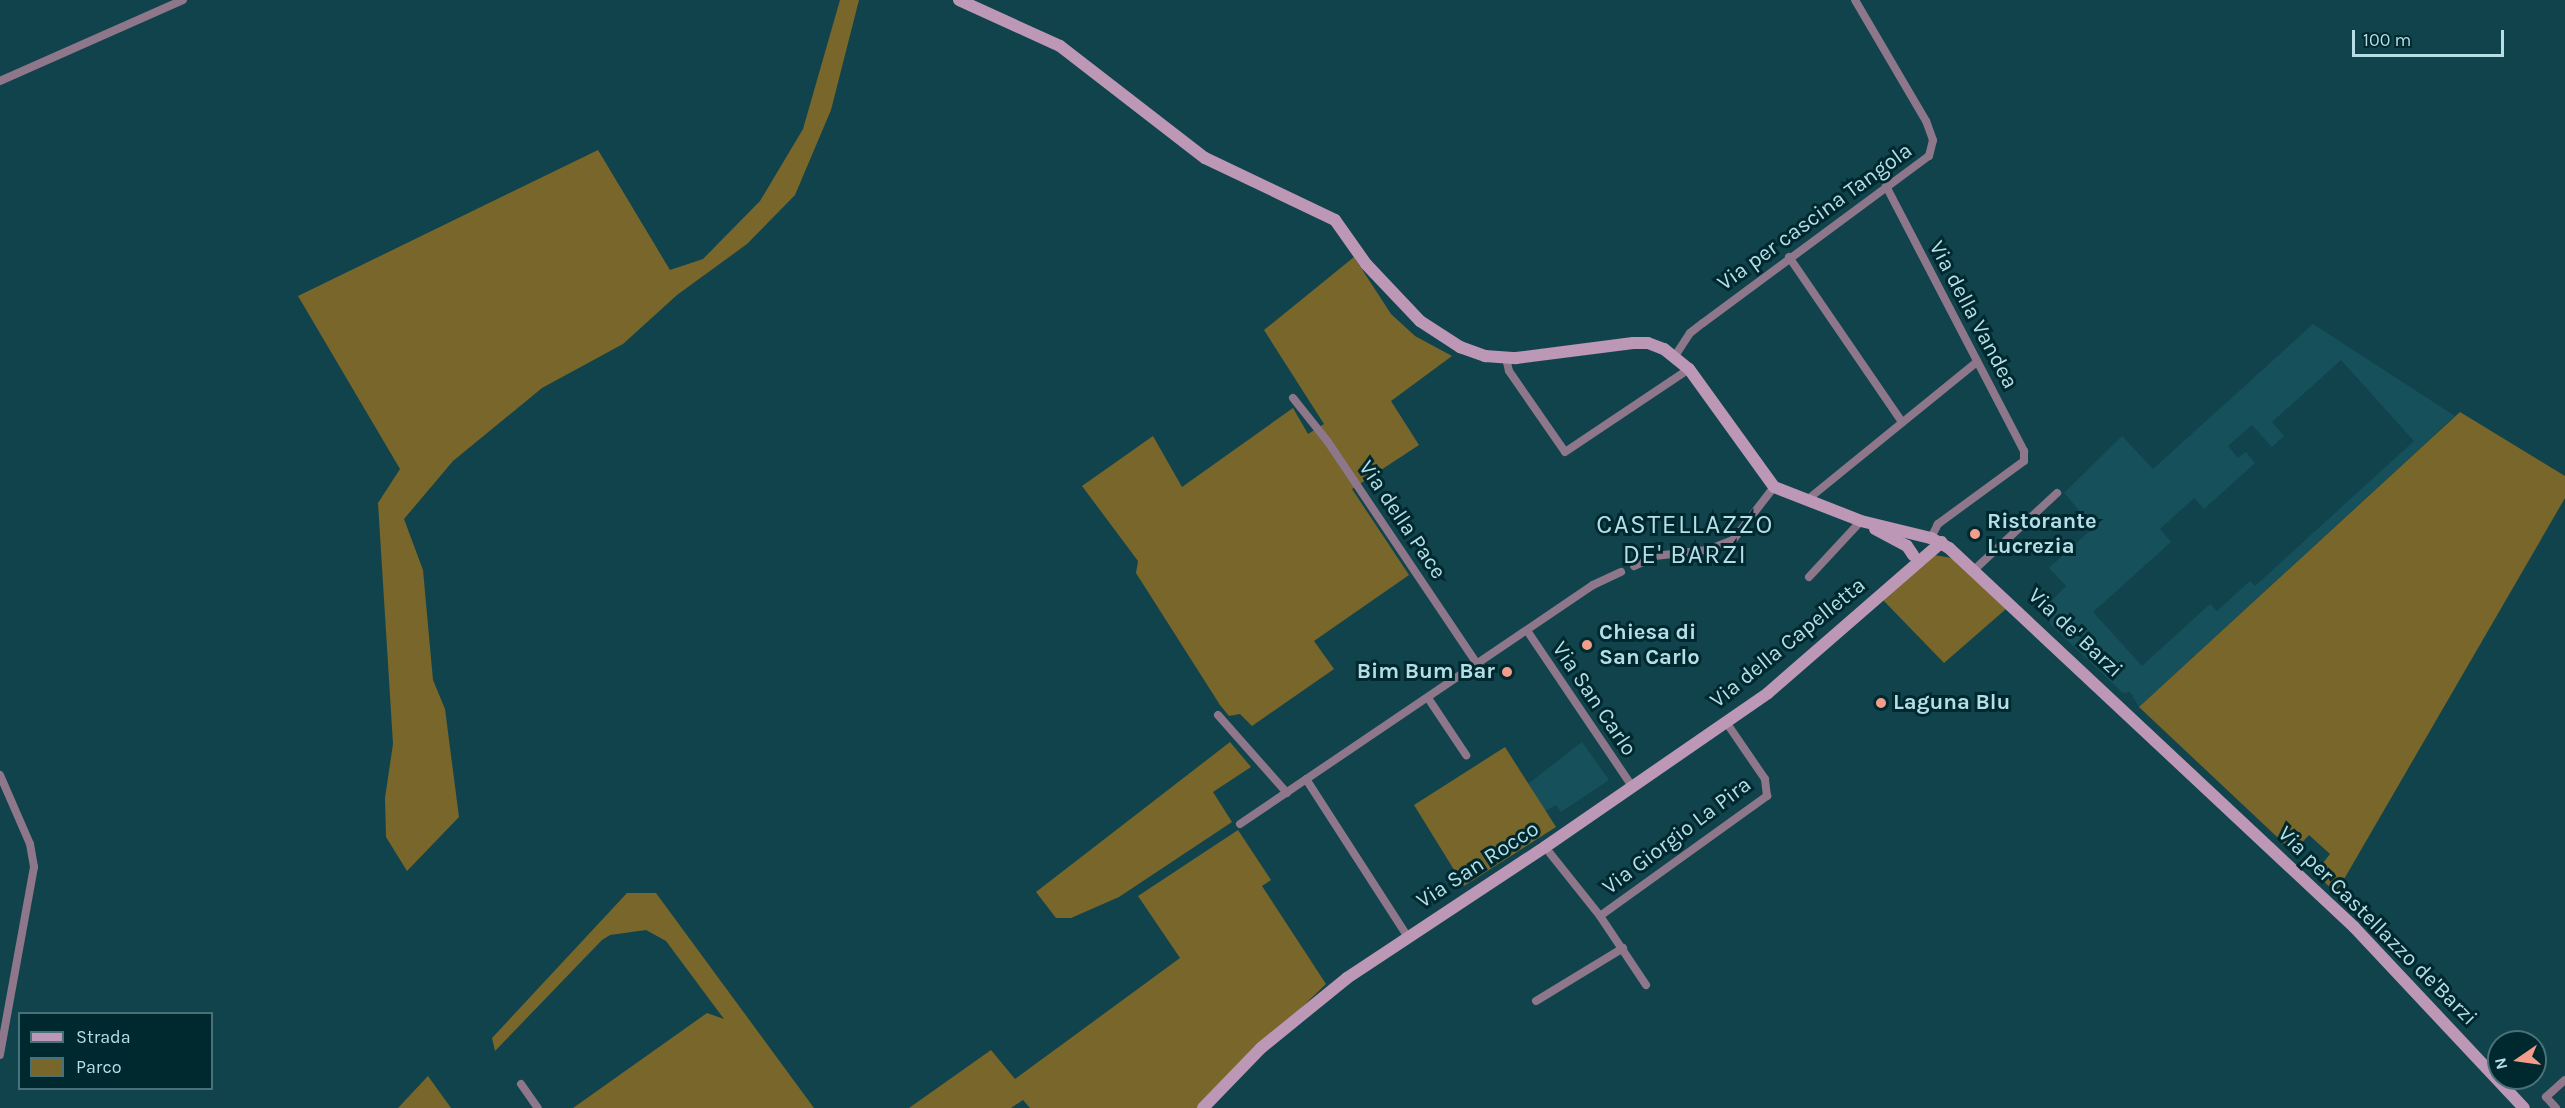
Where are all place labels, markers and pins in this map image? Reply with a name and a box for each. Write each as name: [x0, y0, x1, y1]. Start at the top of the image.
place label: Ristorante Lucrezia: [1987, 508, 2097, 560]
marker: Ristorante Lucrezia: [1968, 527, 1982, 541]
place label: Chiesa di San Carlo: [1599, 619, 1700, 670]
marker: Chiesa di San Carlo: [1580, 638, 1594, 652]
place label: Bim Bum Bar: [1357, 659, 1495, 685]
marker: Bim Bum Bar: [1500, 665, 1514, 679]
place label: Laguna Blu: [1893, 690, 2010, 716]
marker: Laguna Blu: [1874, 696, 1888, 710]

